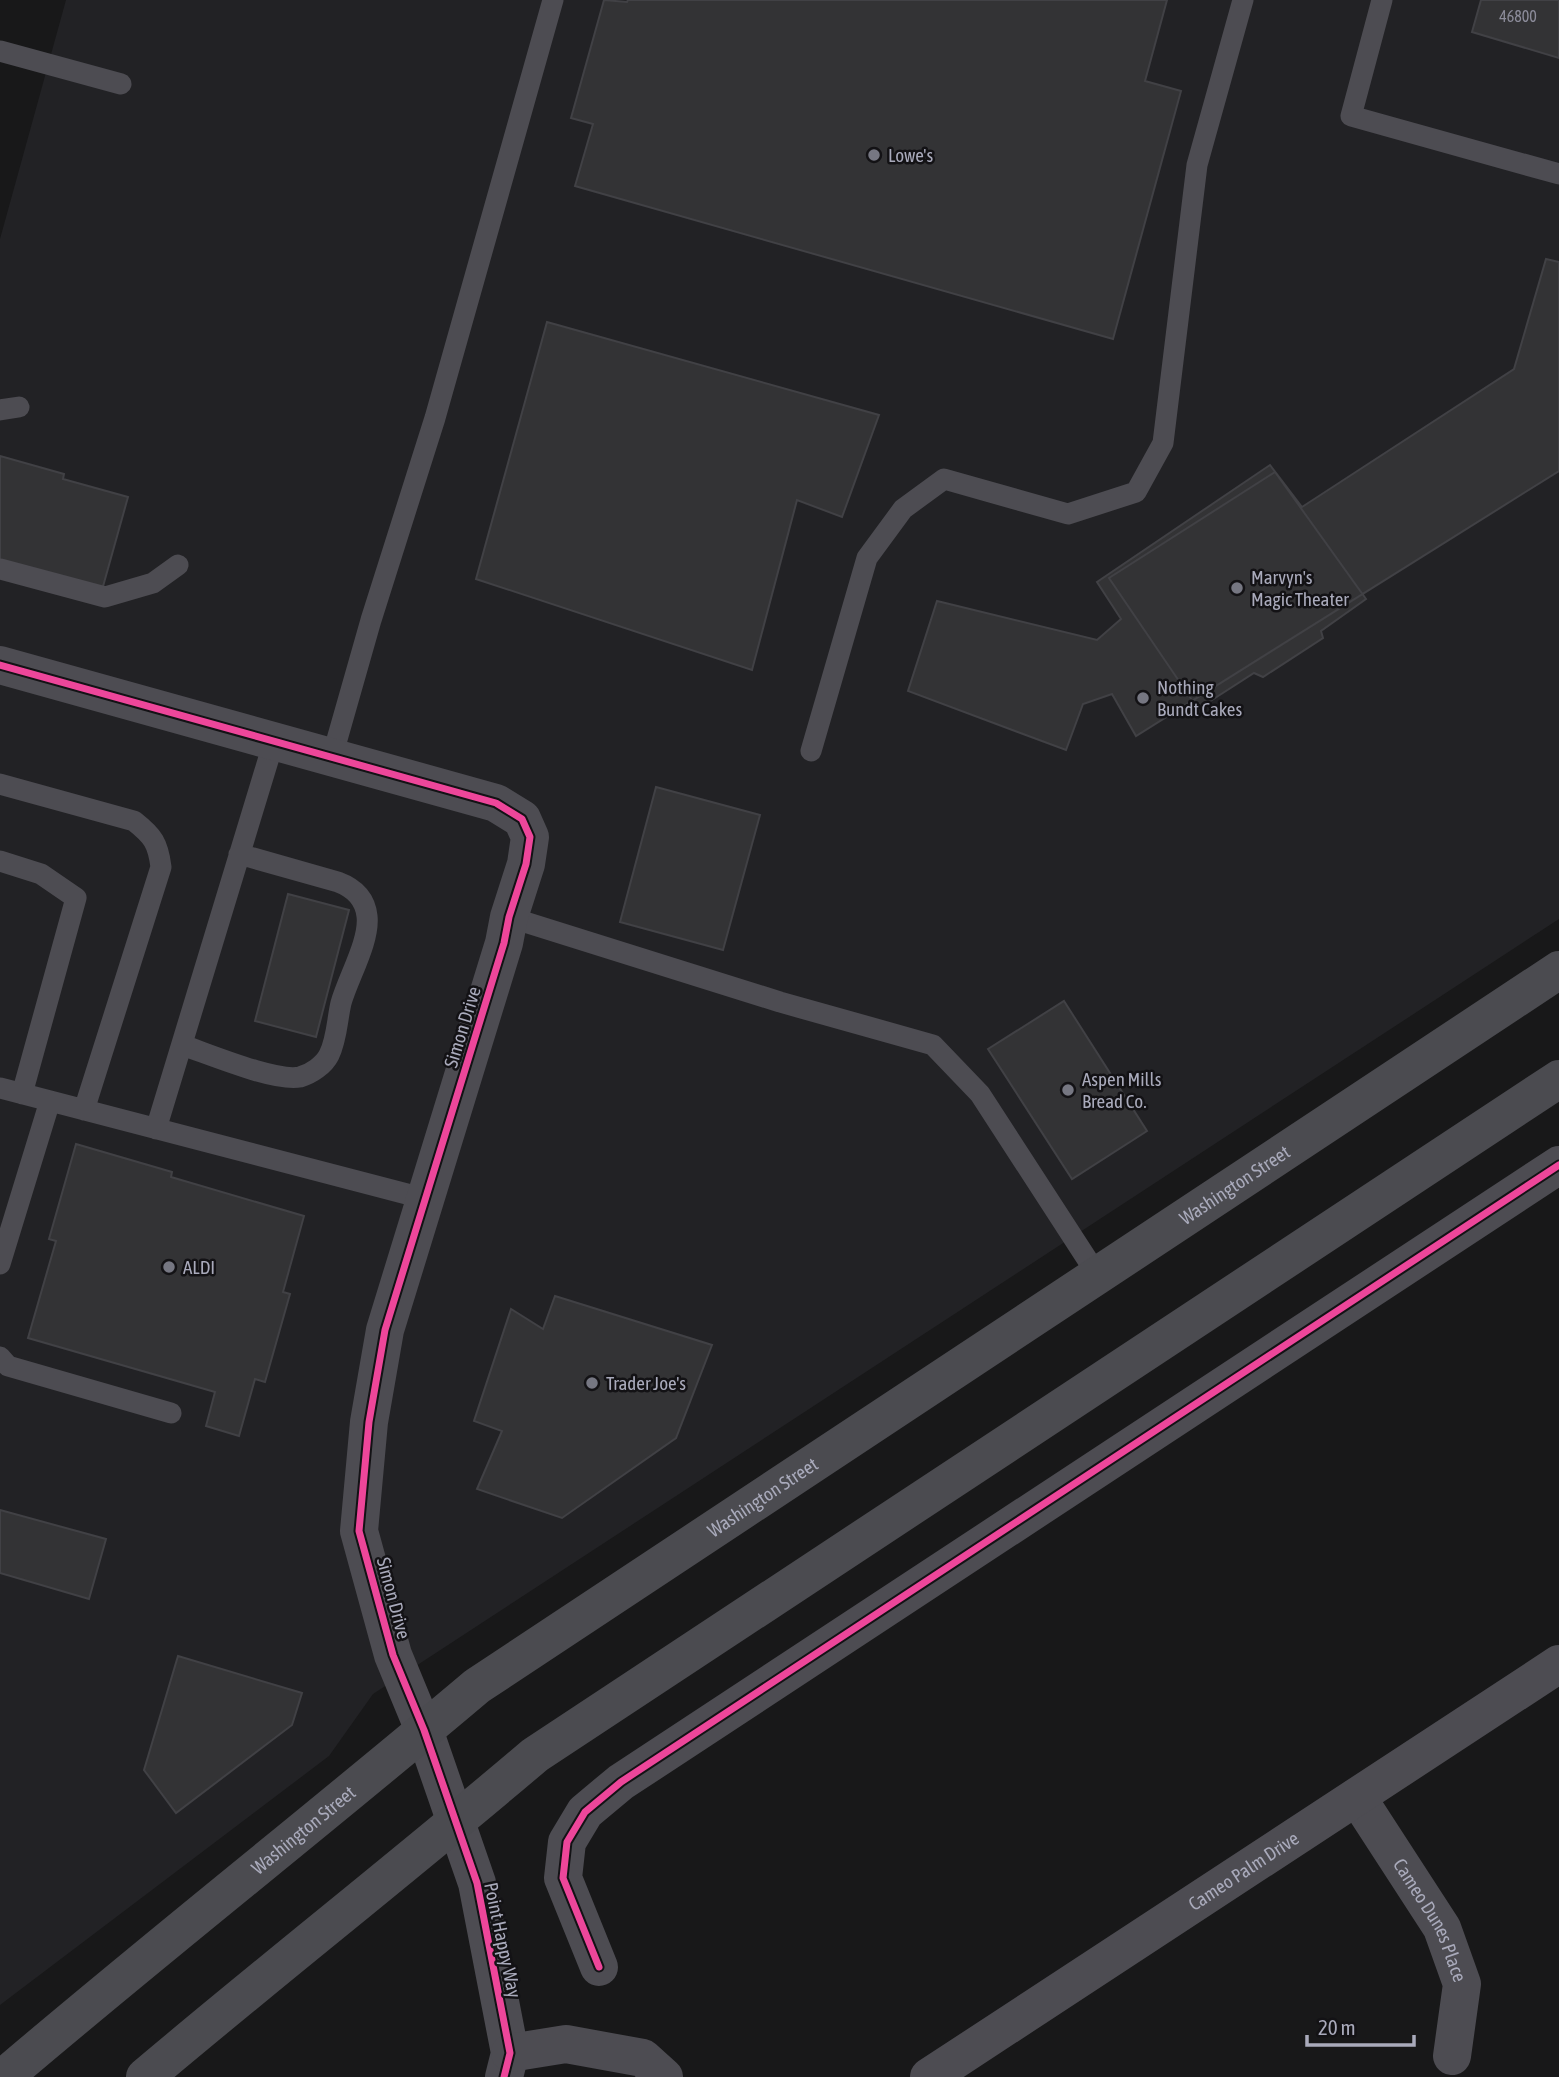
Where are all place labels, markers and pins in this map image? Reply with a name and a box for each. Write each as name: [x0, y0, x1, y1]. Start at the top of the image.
place label: Lowe's: [888, 144, 933, 166]
marker: Lowe's: [866, 147, 882, 163]
place label: Marvyn's Magic Theater: [1251, 566, 1349, 610]
marker: Marvyn's Magic Theater: [1229, 580, 1245, 596]
place label: Nothing Bundt Cakes: [1157, 676, 1242, 720]
marker: Nothing Bundt Cakes: [1135, 690, 1151, 706]
place label: Aspen Mills Bread Co.: [1082, 1068, 1162, 1112]
marker: Aspen Mills Bread Co.: [1060, 1082, 1076, 1098]
place label: ALDI: [183, 1256, 215, 1278]
marker: ALDI: [161, 1259, 177, 1275]
place label: Trader Joe's: [606, 1372, 686, 1394]
marker: Trader Joe's: [584, 1375, 600, 1391]

